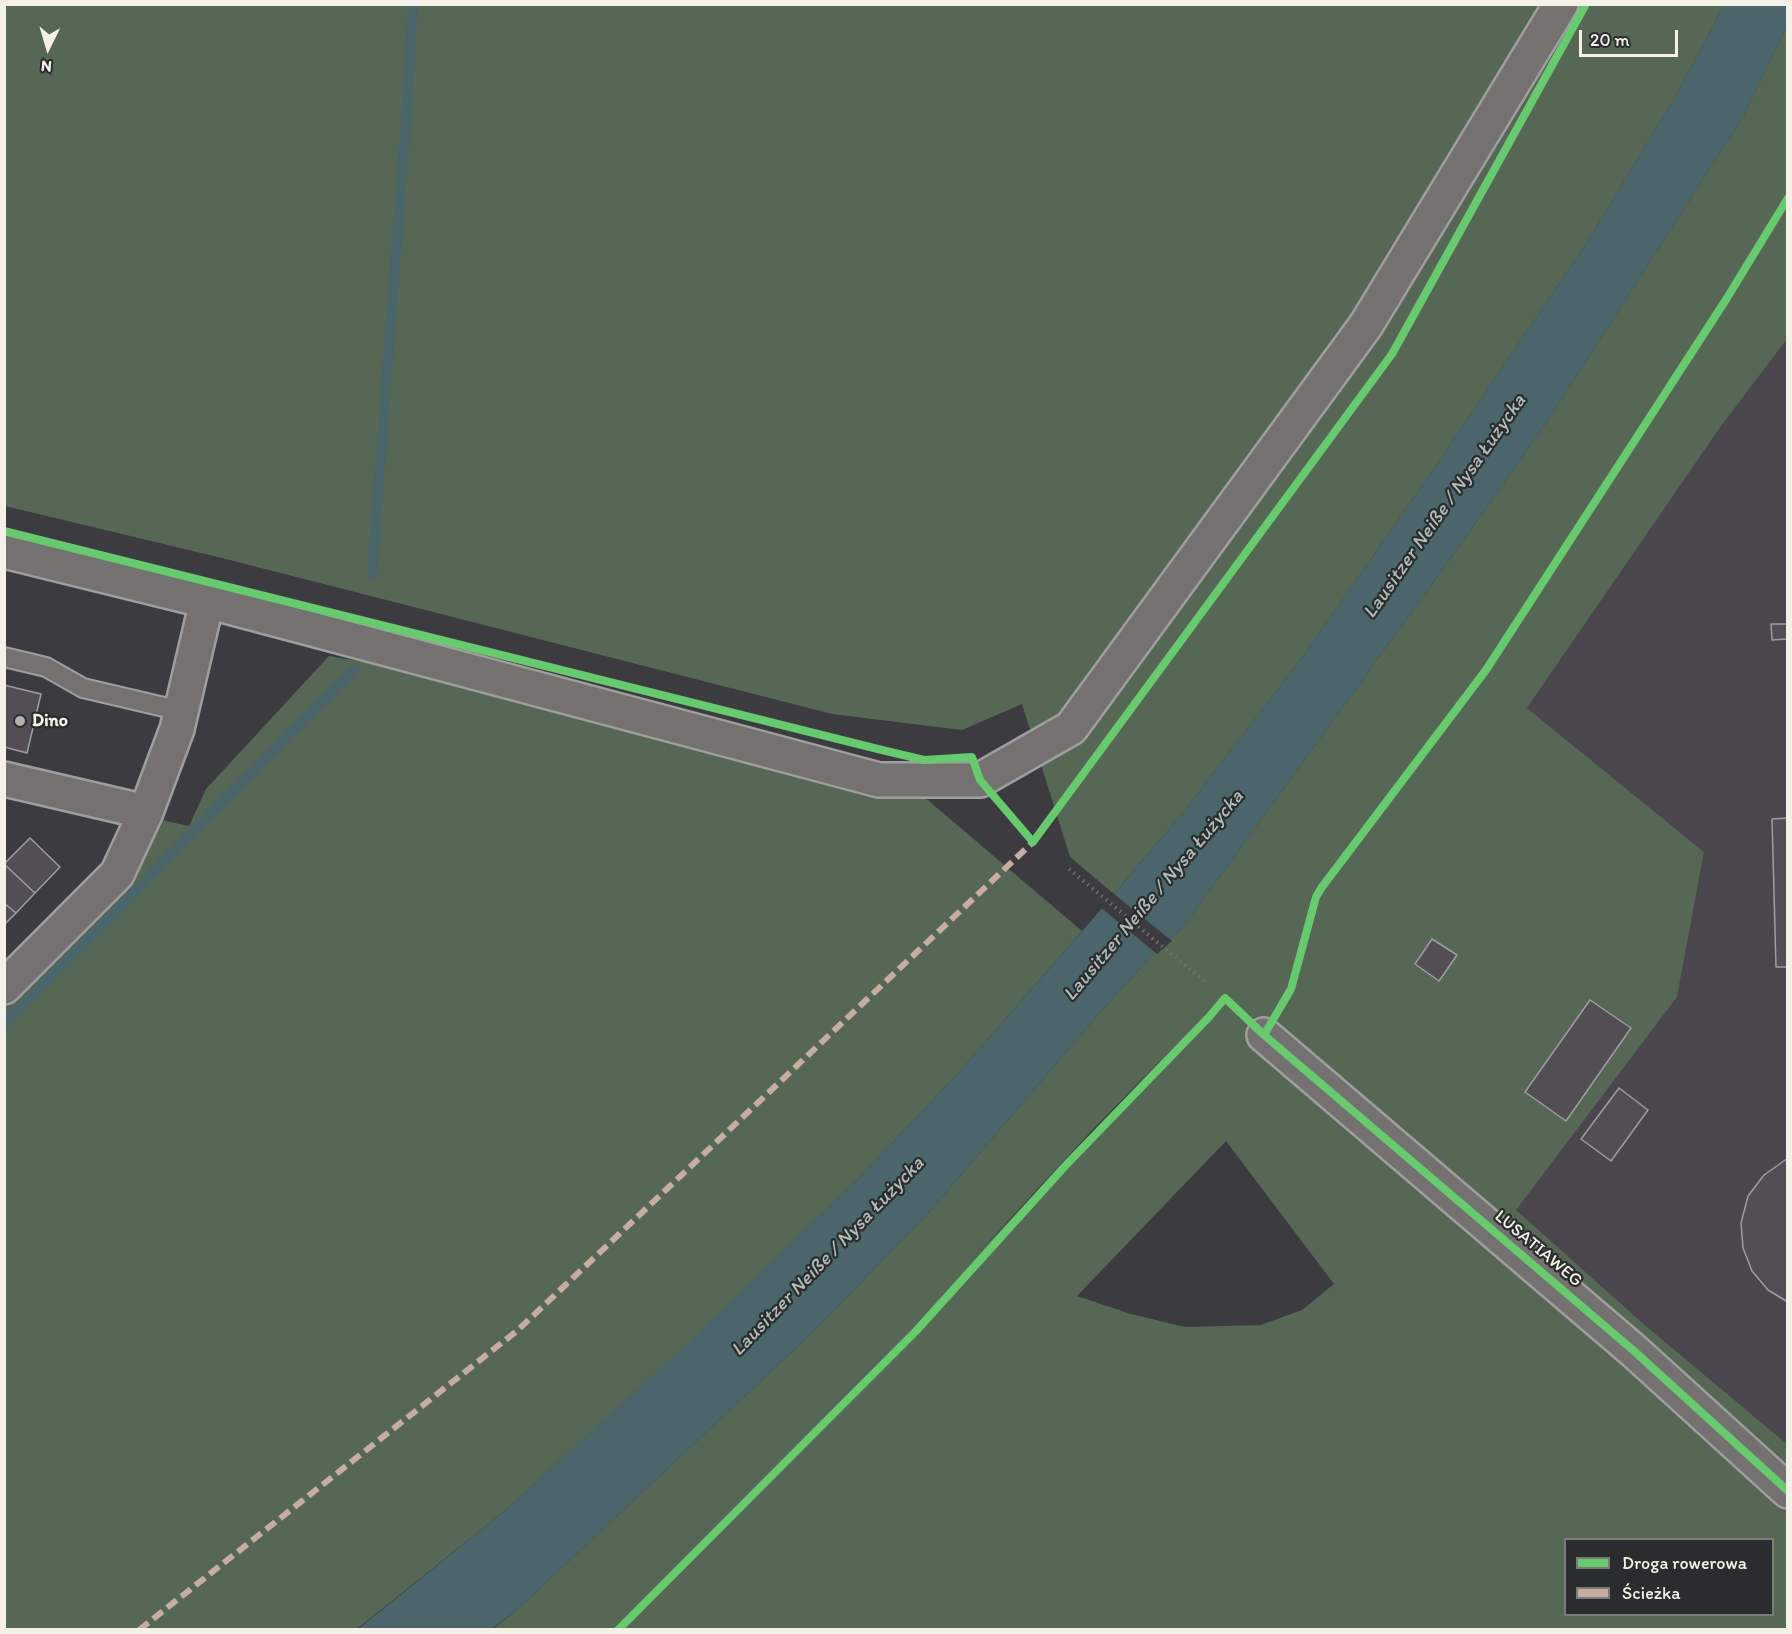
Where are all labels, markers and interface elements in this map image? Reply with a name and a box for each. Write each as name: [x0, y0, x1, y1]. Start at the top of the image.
north arrow: [18, 18, 78, 78]
scale bar: [1582, 18, 1681, 56]
text: 20 m: [1590, 29, 1630, 51]
text: N: [40, 56, 53, 76]
water label: Lausitzer Neiße / Nysa Łużycka: [1358, 391, 1532, 623]
place label: Dino: [32, 710, 68, 732]
marker: Dino: [13, 714, 27, 728]
water label: Lausitzer Neiße / Nysa Łużycka: [1059, 786, 1249, 1006]
water label: Lausitzer Neiße / Nysa Łużycka: [726, 1152, 930, 1362]
street label: LUSATIAWEG: [1490, 1206, 1586, 1292]
legend: [1564, 1538, 1774, 1616]
text: Droga rowerowa: [1622, 1552, 1747, 1574]
text: Ścieżka: [1622, 1582, 1681, 1604]

